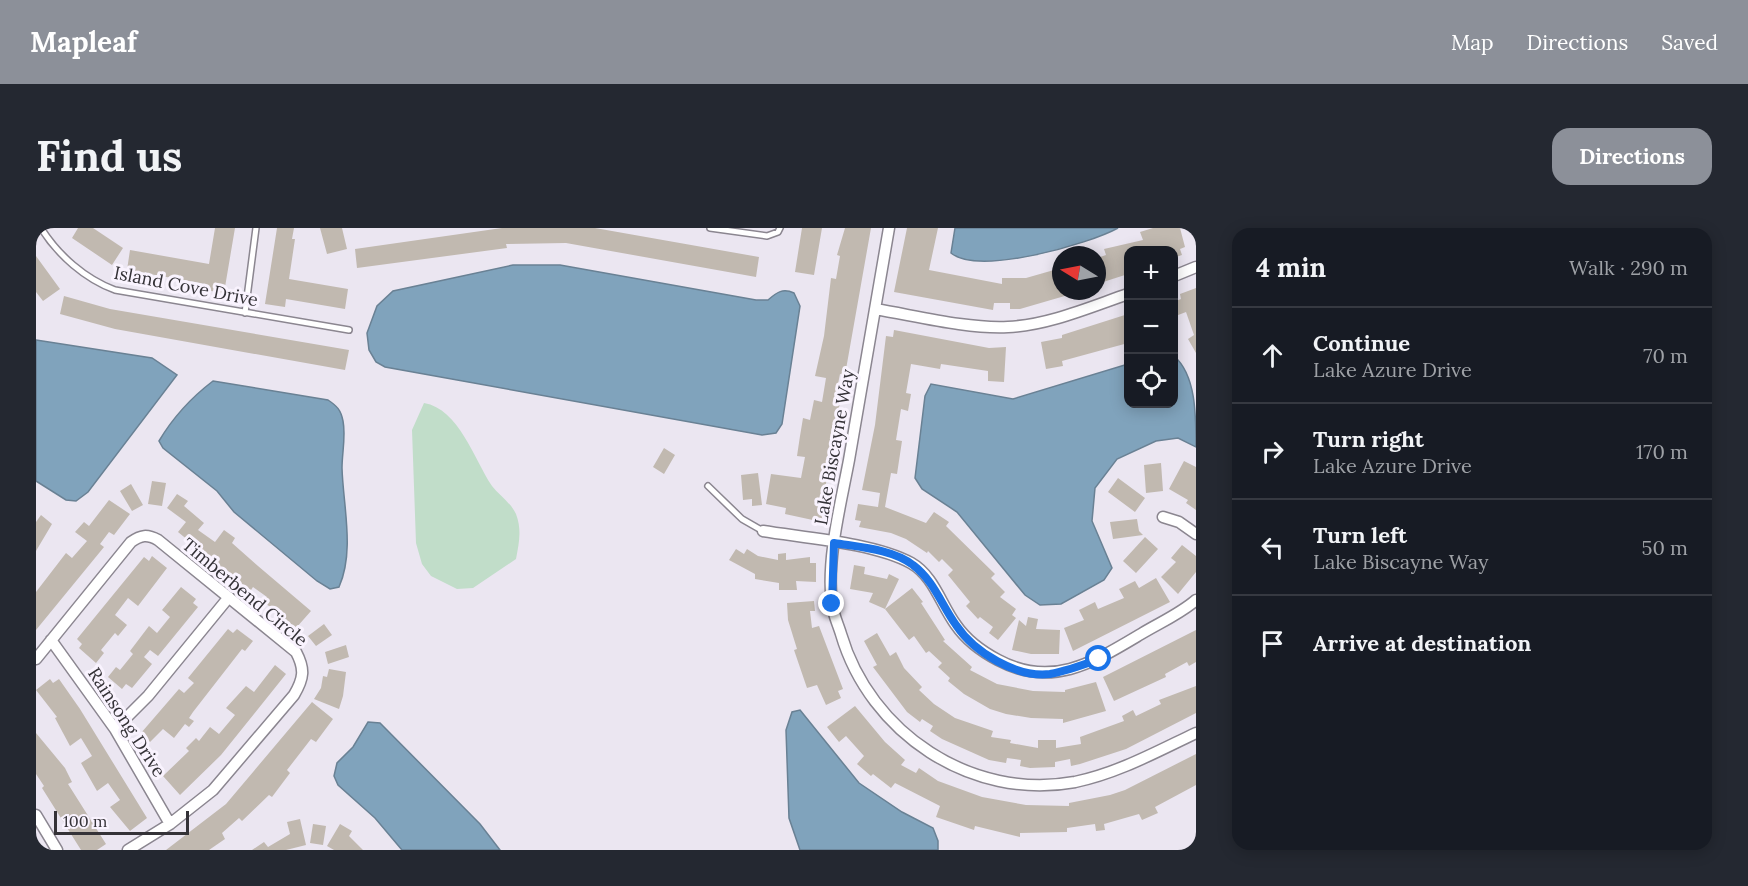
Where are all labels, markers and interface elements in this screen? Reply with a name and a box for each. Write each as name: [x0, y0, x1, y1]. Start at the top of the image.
text: Mapleaf: [30, 24, 137, 60]
text: Map: [1451, 29, 1494, 56]
text: Directions: [1527, 29, 1628, 56]
text: Saved: [1661, 29, 1718, 56]
button: Directions: [1552, 128, 1712, 185]
text: Find us: [36, 129, 182, 183]
north arrow: [1052, 246, 1106, 300]
map controls: [1124, 246, 1178, 408]
button: +: [1124, 246, 1178, 300]
text: 4 min: [1256, 251, 1326, 284]
text: Walk · 290 m: [1569, 255, 1688, 280]
street label: Island Cove Drive: [112, 261, 260, 311]
button: −: [1124, 300, 1178, 354]
text: Continue: [1313, 329, 1410, 357]
icon: ahead: [1256, 339, 1289, 372]
text: 70 m: [1643, 343, 1688, 368]
button: locate: [1124, 354, 1178, 408]
text: Lake Azure Drive: [1313, 357, 1472, 382]
street label: Lake Biscayne Way: [809, 367, 859, 527]
text: Turn right: [1313, 425, 1424, 453]
icon: right: [1256, 435, 1289, 468]
text: 170 m: [1636, 439, 1688, 464]
text: Lake Azure Drive: [1313, 453, 1472, 478]
text: Turn left: [1313, 521, 1407, 549]
icon: left: [1256, 531, 1289, 564]
street label: Timberbend Circle: [178, 533, 313, 651]
text: 50 m: [1642, 535, 1688, 560]
text: Lake Biscayne Way: [1313, 549, 1489, 574]
route end: [818, 590, 844, 616]
icon: arrive: [1256, 627, 1289, 660]
text: Arrive at destination: [1313, 629, 1531, 657]
route start: [1085, 645, 1111, 671]
street label: Rainsong Drive: [83, 663, 171, 781]
scale bar: [54, 808, 189, 836]
text: 100 m: [63, 811, 107, 831]

